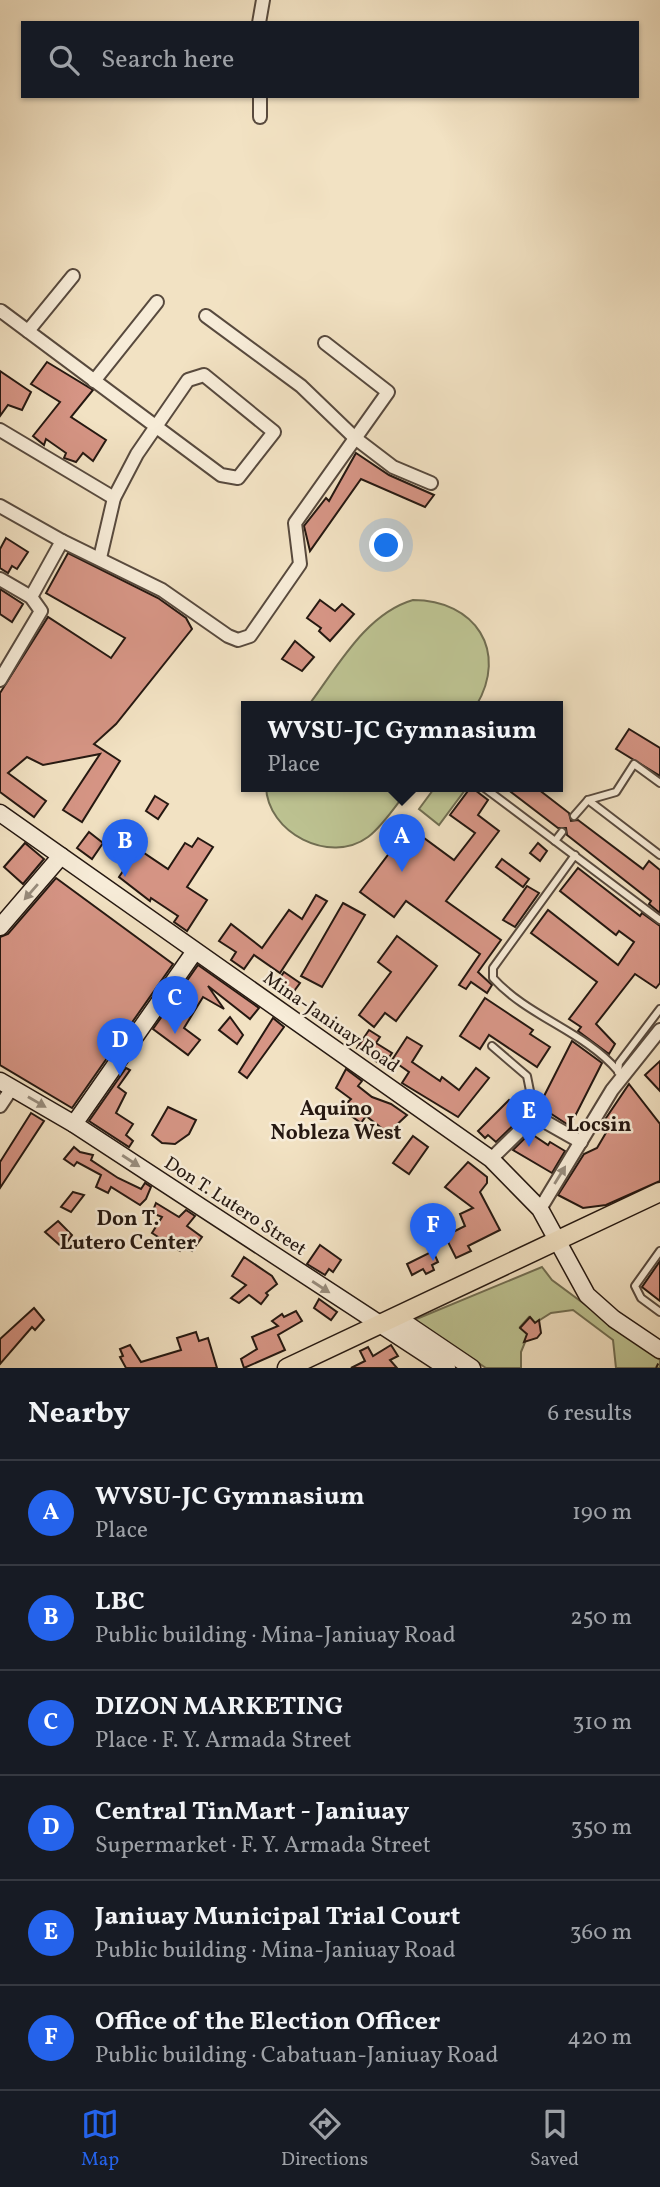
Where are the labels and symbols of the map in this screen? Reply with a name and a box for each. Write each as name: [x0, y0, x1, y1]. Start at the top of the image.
your location: [369, 528, 403, 562]
pin: A: [379, 814, 425, 872]
pin: B: [102, 819, 148, 877]
one-way arrow: [24, 883, 39, 900]
street label: Mina-Janiuay Road: [257, 966, 404, 1079]
pin: C: [152, 976, 198, 1034]
pin: D: [97, 1018, 143, 1076]
pin: E: [506, 1089, 552, 1147]
district label: Aquino Nobleza West: [271, 1095, 402, 1148]
one-way arrow: [28, 1096, 47, 1108]
district label: Locsin: [566, 1111, 632, 1140]
street label: Don T. Lutero Street: [159, 1151, 311, 1263]
one-way arrow: [122, 1155, 141, 1168]
one-way arrow: [554, 1166, 567, 1185]
pin: F: [410, 1203, 456, 1261]
district label: Don T. Lutero Center: [60, 1205, 196, 1258]
one-way arrow: [312, 1280, 330, 1294]

